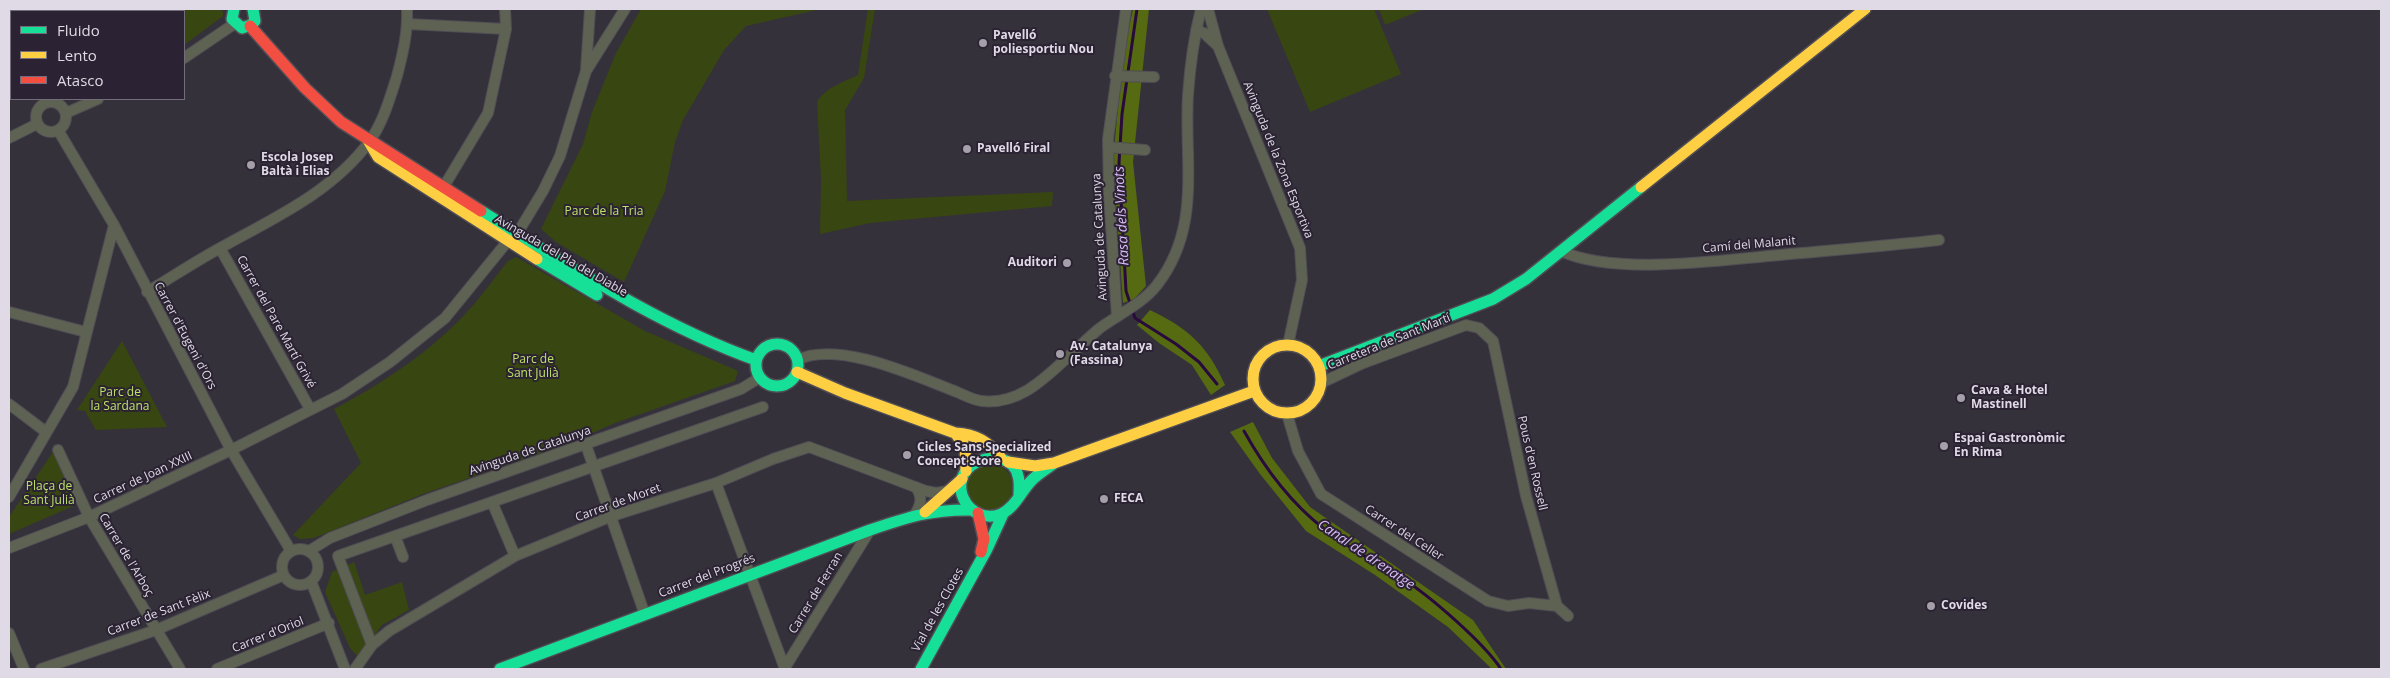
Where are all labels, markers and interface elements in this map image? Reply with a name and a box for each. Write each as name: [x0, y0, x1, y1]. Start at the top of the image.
legend: [10, 10, 185, 100]
text: Fluido: [57, 20, 100, 40]
place label: Pavelló poliesportiu Nou: [993, 29, 1094, 57]
marker: Pavelló poliesportiu Nou: [977, 37, 989, 49]
text: Lento: [57, 45, 97, 65]
text: Atasco: [57, 70, 104, 90]
street label: Avinguda de la Zona Esportiva: [1240, 79, 1316, 241]
place label: Pavelló Firal: [977, 142, 1050, 156]
marker: Pavelló Firal: [961, 143, 973, 155]
place label: Escola Josep Baltà i Elias: [261, 151, 333, 179]
marker: Escola Josep Baltà i Elias: [245, 159, 257, 171]
water label: Rasa dels Vinots: [1111, 166, 1133, 266]
street label: Avinguda de Catalunya: [1089, 173, 1111, 301]
park label: Parc de la Tria: [565, 205, 643, 219]
street label: Avinguda del Pla del Diable: [492, 212, 630, 300]
street label: Camí del Malanit: [1702, 234, 1796, 256]
street label: Carrer del Pare Martí Grivé: [233, 253, 319, 391]
place label: Auditori: [1008, 256, 1057, 270]
marker: Auditori: [1061, 257, 1073, 269]
street label: Carrer d'Eugeni d'Ors: [151, 280, 219, 392]
street label: Carretera de Sant Martí: [1325, 311, 1453, 373]
place label: Av. Catalunya (Fassina): [1070, 340, 1153, 368]
marker: Av. Catalunya (Fassina): [1054, 348, 1066, 360]
park label: Parc de Sant Julià: [507, 353, 559, 381]
place label: Cava & Hotel Mastinell: [1971, 384, 2048, 412]
park label: Parc de la Sardana: [90, 386, 150, 414]
marker: Cava & Hotel Mastinell: [1955, 392, 1967, 404]
street label: Pous d'en Rossell: [1514, 414, 1550, 512]
street label: Avinguda de Catalunya: [467, 423, 593, 479]
place label: Espai Gastronòmic En Rima: [1954, 432, 2065, 460]
marker: Espai Gastronòmic En Rima: [1938, 440, 1950, 452]
place label: Cicles Sans Specialized Concept Store: [917, 441, 1051, 469]
street label: Carrer de Joan XXIII: [91, 449, 195, 507]
marker: Cicles Sans Specialized Concept Store: [901, 449, 913, 461]
park label: Plaça de Sant Julià: [23, 480, 75, 508]
street label: Carrer de Moret: [573, 481, 663, 525]
place label: FECA: [1114, 492, 1143, 506]
marker: FECA: [1098, 493, 1110, 505]
street label: Carrer del Celler: [1362, 502, 1446, 564]
street label: Carrer de l'Arboç: [96, 511, 156, 599]
water label: Canal de drenatge: [1314, 516, 1418, 594]
street label: Carrer de Ferran: [786, 550, 846, 636]
street label: Carrer del Progrés: [657, 551, 757, 601]
street label: Vial de les Clotes: [909, 566, 967, 654]
street label: Carrer de Sant Fèlix: [105, 587, 213, 639]
place label: Covides: [1941, 599, 1987, 613]
marker: Covides: [1925, 600, 1937, 612]
street label: Carrer d'Oriol: [230, 614, 306, 656]

